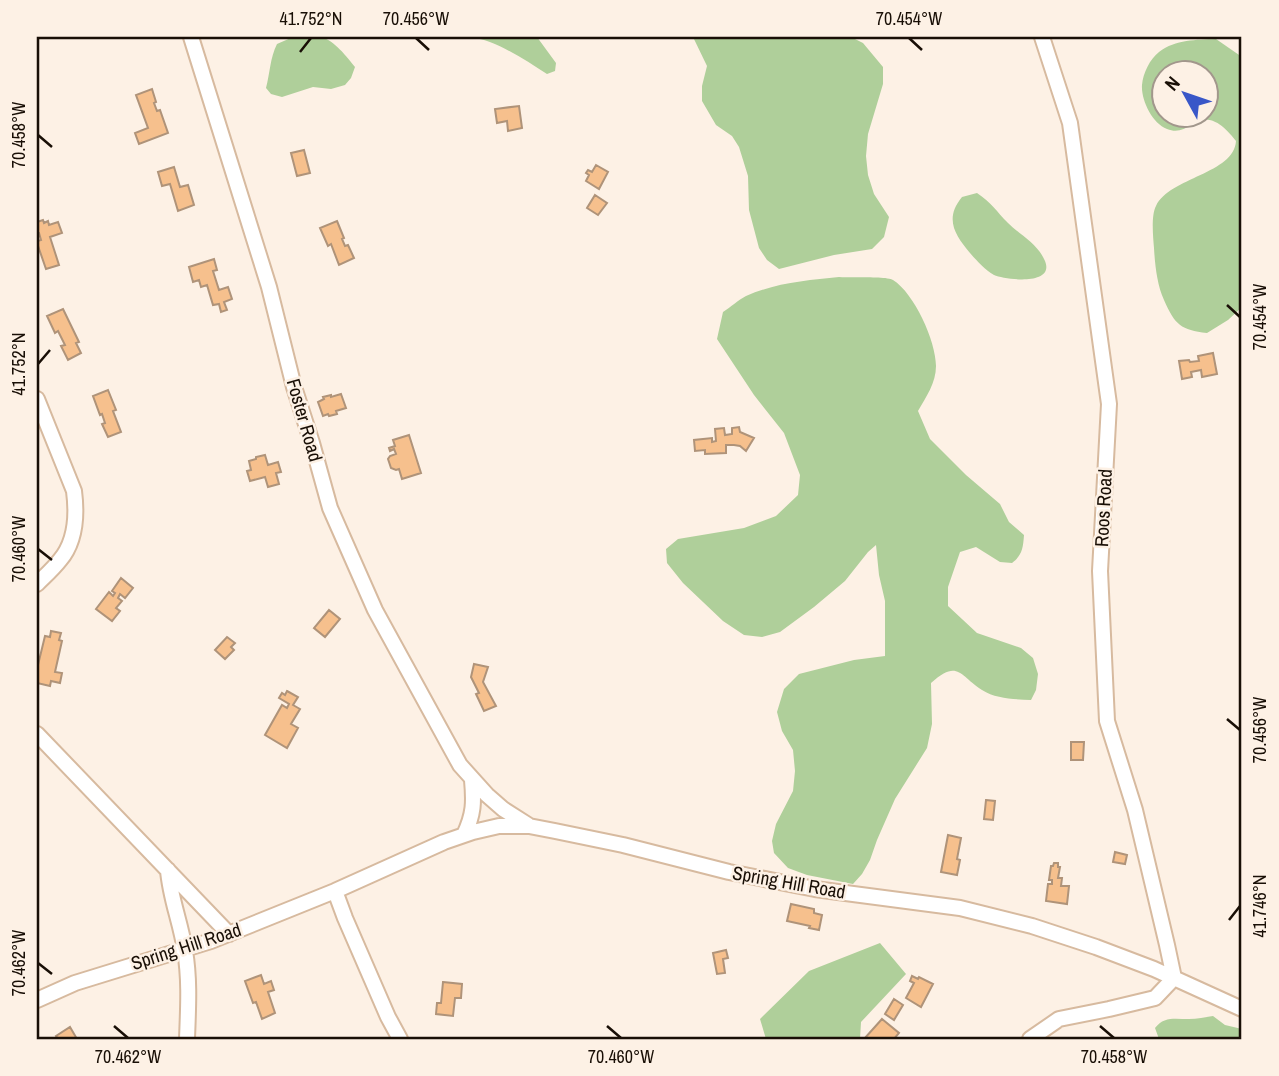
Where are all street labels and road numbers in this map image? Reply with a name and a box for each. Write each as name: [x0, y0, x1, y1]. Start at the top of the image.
street label: Foster Road: [281, 376, 329, 464]
street label: Roos Road: [1088, 468, 1118, 548]
street label: Spring Hill Road: [730, 859, 848, 905]
street label: Spring Hill Road: [128, 916, 244, 976]

